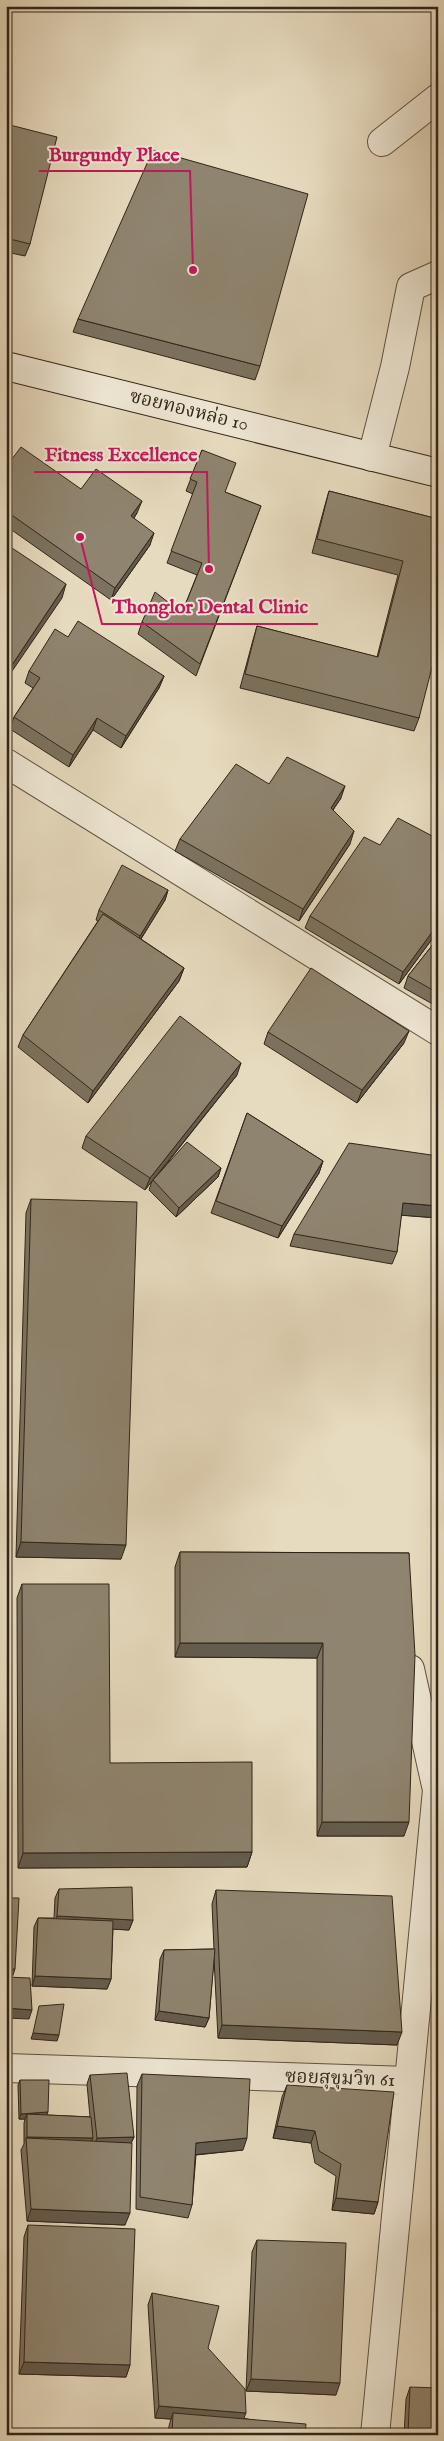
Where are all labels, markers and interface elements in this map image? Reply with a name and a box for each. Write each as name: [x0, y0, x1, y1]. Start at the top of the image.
callout: Burgundy Place: [39, 136, 190, 171]
text: Burgundy Place: [48, 143, 180, 168]
street label: ซอยทองหล่อ 10: [127, 385, 251, 437]
callout: Fitness Excellence: [34, 437, 207, 472]
text: Fitness Excellence: [45, 443, 198, 468]
callout: Thonglor Dental Clinic: [102, 589, 318, 624]
text: Thonglor Dental Clinic: [111, 595, 308, 620]
street label: ซอยสุขุมวิท 61: [285, 2065, 395, 2093]

